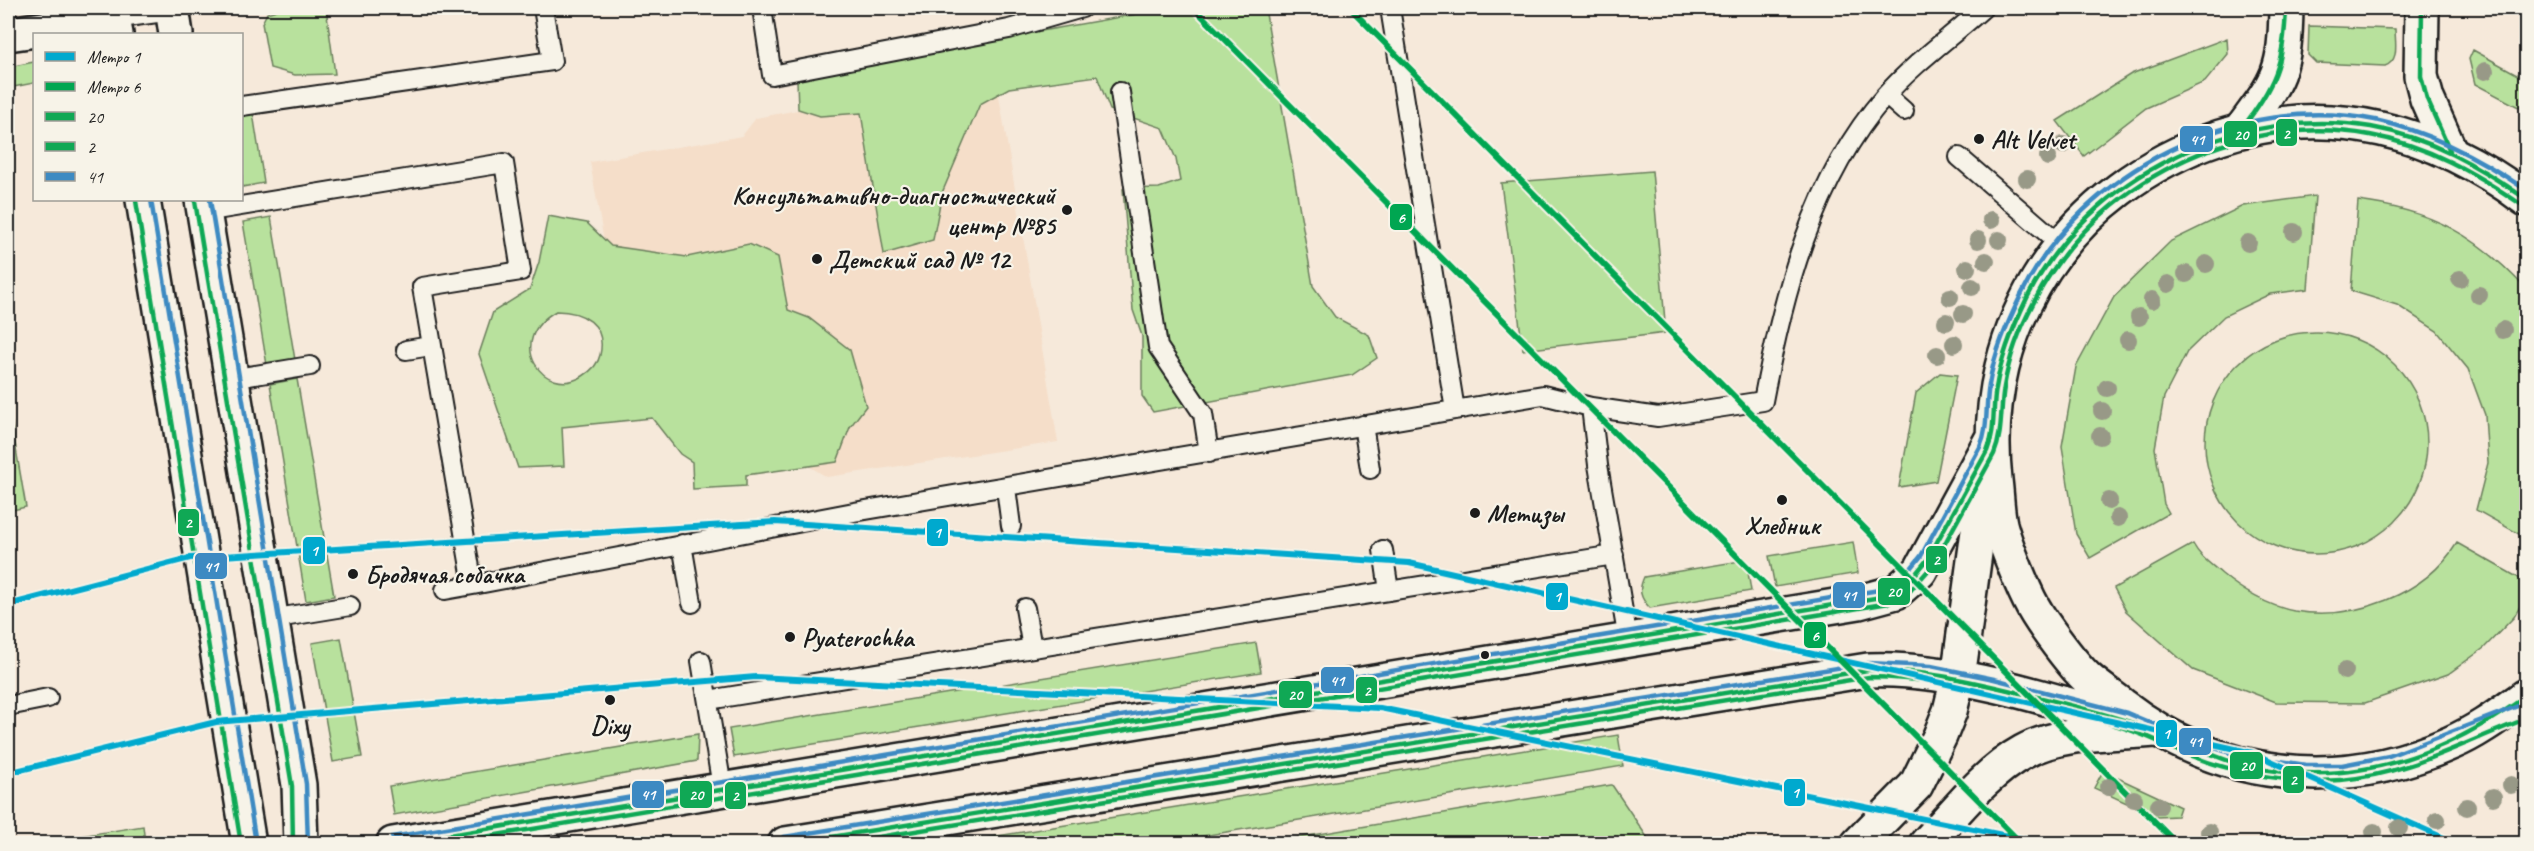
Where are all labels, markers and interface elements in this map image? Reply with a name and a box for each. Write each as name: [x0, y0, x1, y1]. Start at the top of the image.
legend: [33, 33, 243, 201]
text: Метро 1: [87, 46, 141, 68]
text: Метро 6: [87, 76, 141, 98]
text: 20: [87, 106, 105, 128]
line badge: 2: [2275, 118, 2298, 147]
line badge: 20: [2223, 120, 2258, 148]
place label: Alt Velvet: [1991, 123, 2078, 156]
text: 2: [2282, 124, 2291, 144]
line badge: 41: [2179, 125, 2214, 153]
text: 20: [2234, 125, 2250, 145]
text: 41: [2190, 130, 2206, 150]
marker: Alt Velvet: [1972, 132, 1986, 146]
text: 2: [87, 136, 97, 158]
text: 41: [87, 166, 104, 188]
place label: Консультативно-диагностический центр №85: [732, 179, 1058, 242]
marker: Консультативно-диагностический центр №85: [1060, 203, 1074, 217]
line badge: 6: [1389, 203, 1413, 231]
text: 6: [1397, 208, 1406, 228]
place label: Детский сад № 12: [829, 243, 1012, 276]
marker: Детский сад № 12: [810, 252, 824, 266]
marker: Хлебник: [1775, 493, 1789, 507]
place label: Метизы: [1487, 497, 1566, 530]
marker: Метизы: [1468, 506, 1482, 520]
line badge: 2: [177, 508, 200, 537]
place label: Хлебник: [1744, 509, 1822, 542]
text: 2: [184, 513, 193, 533]
line badge: 1: [926, 518, 949, 547]
text: 1: [933, 523, 942, 543]
line badge: 1: [302, 536, 326, 565]
text: 1: [310, 541, 319, 561]
line badge: 2: [1925, 545, 1948, 574]
text: 2: [1932, 550, 1941, 570]
line badge: 41: [194, 552, 228, 580]
text: 41: [204, 557, 220, 577]
place label: Бродячая собачка: [365, 558, 526, 591]
marker: Бродячая собачка: [346, 567, 360, 581]
line badge: 20: [1877, 577, 1911, 606]
line badge: 41: [1832, 581, 1866, 609]
line badge: 1: [1545, 582, 1569, 611]
text: 20: [1887, 582, 1903, 602]
text: 41: [1842, 586, 1858, 606]
text: 1: [1553, 587, 1562, 607]
place label: Pyaterochka: [802, 621, 916, 654]
line badge: 6: [1803, 621, 1827, 649]
text: 6: [1811, 626, 1820, 646]
marker: Pyaterochka: [783, 630, 797, 644]
unlabelled marker: [1479, 649, 1491, 661]
line badge: 41: [1320, 666, 1355, 694]
text: 41: [1330, 671, 1346, 691]
line badge: 2: [1355, 676, 1378, 704]
line badge: 20: [1278, 680, 1313, 709]
text: 2: [1363, 681, 1372, 701]
text: 20: [1288, 685, 1304, 705]
marker: Dixy: [603, 693, 617, 707]
place label: Dixy: [591, 709, 631, 742]
line badge: 1: [2155, 719, 2178, 748]
text: 1: [2162, 724, 2171, 744]
line badge: 41: [2178, 727, 2212, 756]
text: 41: [2188, 732, 2204, 752]
line badge: 20: [2229, 751, 2264, 780]
text: 20: [2240, 756, 2256, 776]
line badge: 2: [2282, 765, 2305, 794]
text: 2: [2289, 770, 2298, 790]
line badge: 1: [1783, 778, 1806, 807]
line badge: 41: [631, 780, 665, 809]
line badge: 20: [679, 780, 713, 809]
line badge: 2: [724, 781, 747, 810]
text: 1: [1791, 783, 1800, 803]
text: 41: [641, 785, 657, 805]
text: 20: [689, 785, 705, 805]
text: 2: [731, 786, 740, 806]

